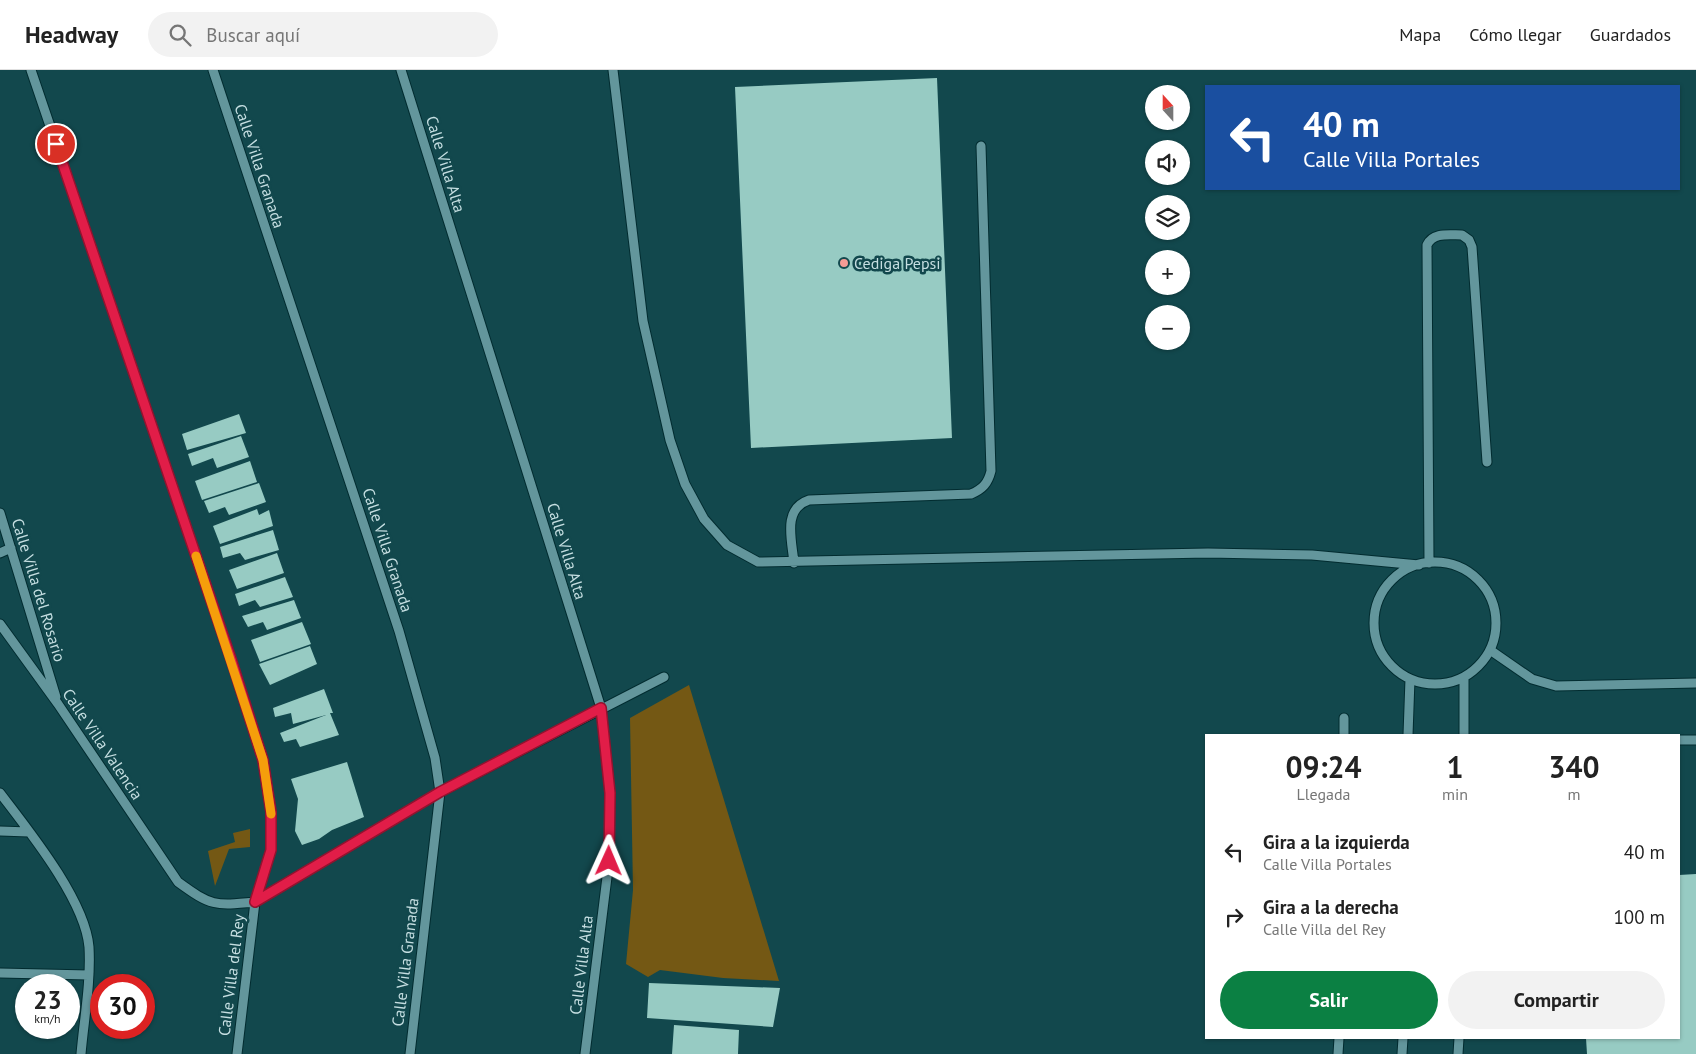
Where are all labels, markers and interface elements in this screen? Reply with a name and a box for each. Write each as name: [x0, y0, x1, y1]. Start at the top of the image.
search box: [148, 12, 498, 57]
text: Headway: [25, 19, 118, 50]
icon: search: [166, 21, 194, 49]
text: Buscar aquí: [206, 23, 300, 47]
text: Mapa: [1399, 23, 1441, 46]
text: Cómo llegar: [1469, 23, 1562, 46]
text: Guardados: [1590, 23, 1671, 46]
north arrow: [1145, 85, 1190, 130]
map controls: [1145, 85, 1190, 350]
street label: Calle Villa Granada: [230, 101, 290, 231]
text: 40 m: [1303, 101, 1380, 147]
icon: left: [1220, 105, 1285, 170]
street label: Calle Villa Alta: [422, 113, 470, 215]
pin: [35, 123, 77, 165]
icon: arrive: [42, 130, 70, 158]
button: sound: [1145, 140, 1190, 185]
text: Calle Villa Portales: [1303, 145, 1480, 173]
button: layers: [1145, 195, 1190, 240]
button: +: [1145, 250, 1190, 295]
place label: Cediga Pepsi: [854, 253, 941, 273]
marker: Cediga Pepsi: [838, 257, 850, 269]
button: −: [1145, 305, 1190, 350]
street label: Calle Villa Granada: [358, 485, 418, 615]
street label: Calle Villa Alta: [543, 500, 591, 602]
street label: Calle Villa del Rosario: [8, 516, 70, 664]
street label: Calle Villa Valencia: [58, 685, 148, 803]
text: 09:24: [1285, 747, 1362, 786]
text: 1: [1447, 747, 1464, 786]
text: 340: [1548, 747, 1600, 786]
text: Llegada: [1297, 784, 1350, 804]
text: min: [1442, 784, 1468, 804]
text: m: [1568, 784, 1581, 804]
text: Gira a la izquierda: [1263, 830, 1410, 854]
position arrow: [582, 834, 634, 886]
icon: left: [1220, 838, 1248, 866]
text: 40 m: [1624, 840, 1665, 864]
text: Calle Villa Portales: [1263, 854, 1392, 874]
text: Gira a la derecha: [1263, 895, 1399, 919]
street label: Calle Villa Granada: [387, 897, 423, 1027]
icon: right: [1220, 903, 1248, 931]
text: 100 m: [1613, 905, 1665, 929]
street label: Calle Villa del Rey: [214, 912, 248, 1037]
street label: Calle Villa Alta: [565, 914, 597, 1016]
text: Calle Villa del Rey: [1263, 919, 1386, 939]
button: Salir: [1220, 971, 1438, 1029]
button: Compartir: [1448, 971, 1665, 1029]
speed limit sign: 30: [90, 974, 155, 1039]
text: 23: [33, 984, 62, 1016]
text: km/h: [34, 1011, 61, 1026]

